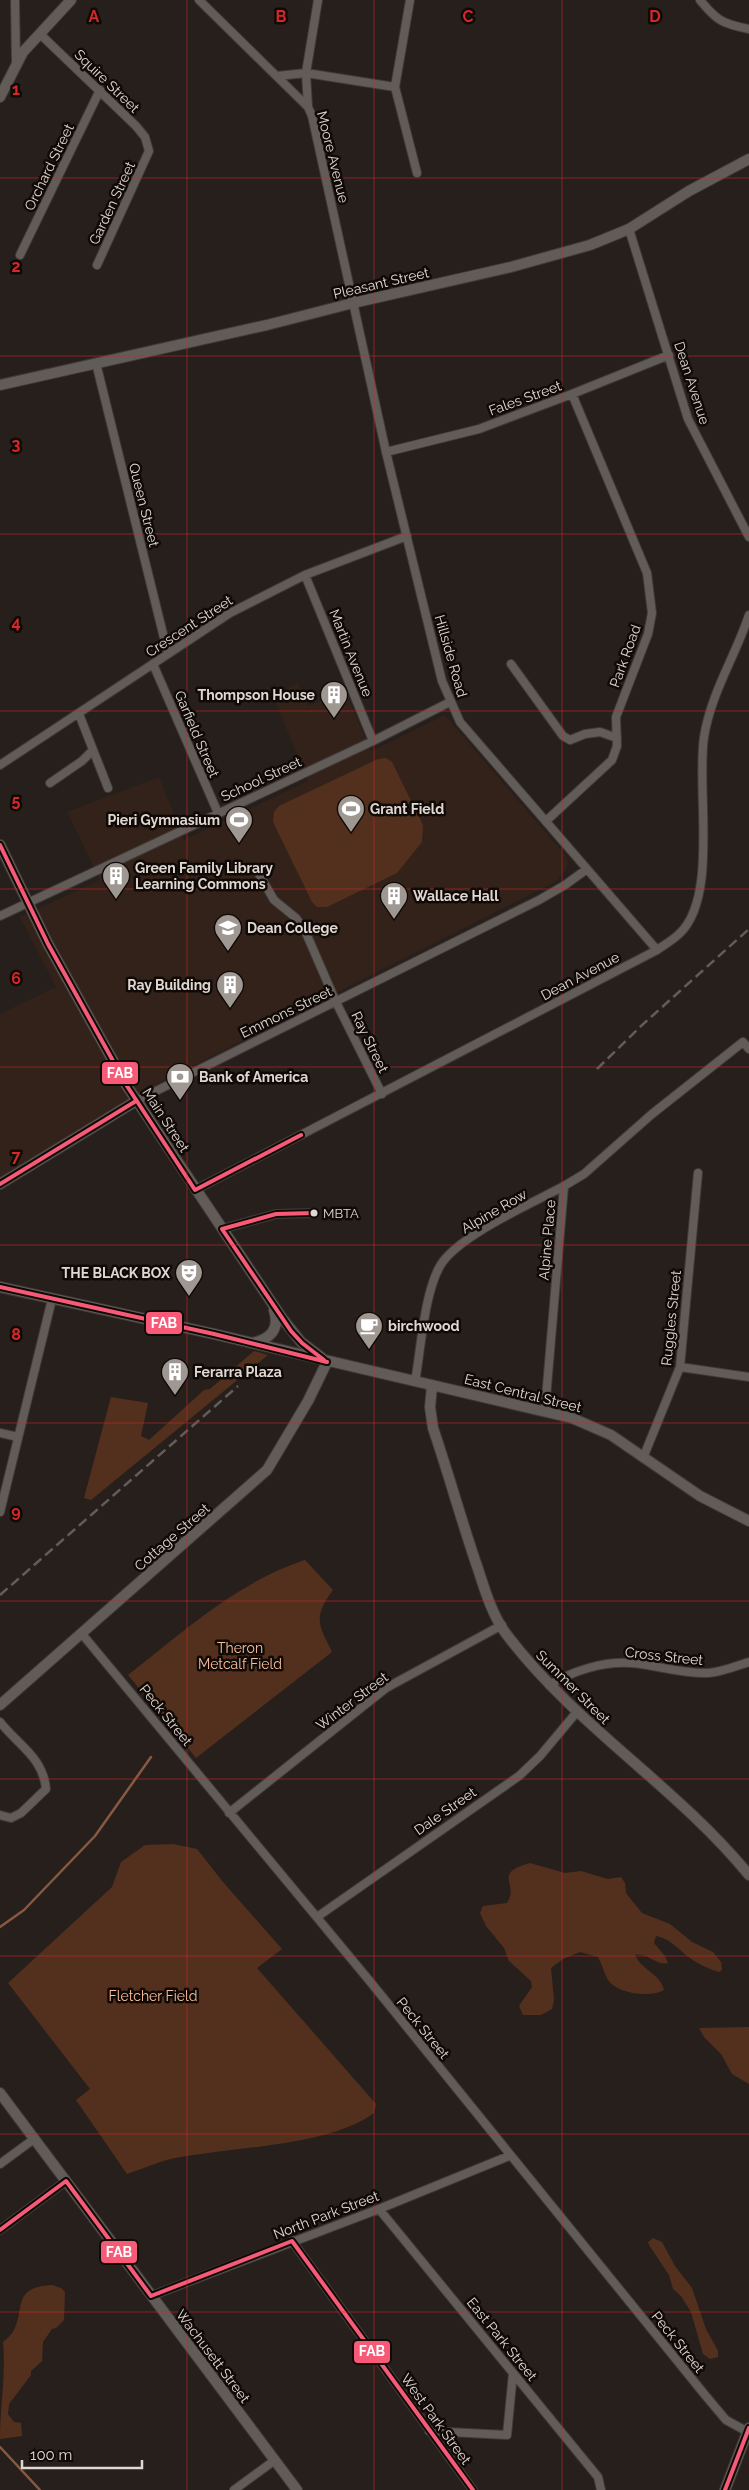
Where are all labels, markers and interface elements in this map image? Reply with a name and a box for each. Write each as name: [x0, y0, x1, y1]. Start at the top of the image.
text: A: [89, 7, 100, 26]
text: B: [276, 7, 287, 26]
text: C: [463, 7, 474, 26]
text: D: [649, 7, 661, 26]
street label: Squire Street: [71, 46, 143, 116]
text: 1: [12, 80, 20, 99]
street label: Moore Avenue: [314, 109, 352, 205]
street label: Orchard Street: [21, 121, 77, 213]
street label: Garden Street: [86, 159, 138, 247]
text: 2: [11, 257, 21, 276]
street label: Pleasant Street: [331, 264, 431, 302]
street label: Dean Avenue: [671, 339, 713, 427]
street label: Fales Street: [486, 377, 564, 419]
text: 3: [12, 435, 21, 454]
street label: Queen Street: [126, 461, 162, 549]
street label: Crescent Street: [143, 592, 236, 660]
street label: Martin Avenue: [326, 607, 376, 699]
text: 4: [11, 613, 21, 632]
street label: Hillside Road: [432, 613, 470, 699]
street label: Park Road: [606, 622, 644, 690]
building icon: Thompson House: [319, 680, 349, 719]
place label: Thompson House: [198, 687, 316, 703]
street label: Garfield Street: [172, 688, 223, 780]
street label: School Street: [218, 753, 304, 805]
text: 5: [12, 791, 21, 810]
sports icon: Grant Field: [336, 794, 366, 833]
place label: Grant Field: [370, 801, 444, 817]
sports icon: Pieri Gymnasium: [224, 805, 254, 844]
place label: Pieri Gymnasium: [108, 812, 220, 828]
place label: Green Family Library Learning Commons: [135, 860, 273, 892]
building icon: Green Family Library Learning Commons: [101, 861, 131, 900]
building icon: Wallace Hall: [379, 881, 409, 920]
place label: Wallace Hall: [413, 888, 499, 904]
school or university icon: Dean College: [213, 913, 243, 952]
place label: Dean College: [247, 920, 338, 936]
street label: Dean Avenue: [538, 949, 622, 1003]
text: 6: [11, 969, 21, 988]
building icon: Ray Building: [215, 970, 245, 1009]
place label: Ray Building: [127, 977, 211, 993]
street label: Emmons Street: [238, 983, 335, 1041]
street label: Ray Street: [348, 1009, 392, 1075]
line badge: FAB: [101, 1061, 139, 1085]
bank icon: Bank of America: [165, 1062, 195, 1101]
text: FAB: [107, 1065, 134, 1081]
place label: Bank of America: [199, 1069, 308, 1085]
street label: Main Street: [139, 1085, 193, 1155]
text: 7: [12, 1147, 21, 1166]
street label: Alpine Row: [458, 1185, 530, 1236]
street label: Alpine Place: [536, 1199, 558, 1281]
place label: MBTA: [323, 1206, 359, 1221]
marker: MBTA: [309, 1208, 319, 1218]
theatre icon: THE BLACK BOX: [174, 1258, 204, 1297]
place label: THE BLACK BOX: [62, 1265, 171, 1281]
street label: Ruggles Street: [658, 1269, 684, 1366]
line badge: FAB: [145, 1311, 183, 1335]
cafe icon: birchwood: [354, 1311, 384, 1350]
text: FAB: [151, 1315, 178, 1331]
place label: birchwood: [388, 1318, 459, 1334]
text: 8: [11, 1325, 21, 1344]
building icon: Ferarra Plaza: [160, 1357, 190, 1396]
place label: Ferarra Plaza: [194, 1364, 282, 1380]
street label: East Central Street: [463, 1371, 583, 1415]
street label: Cottage Street: [131, 1500, 213, 1574]
text: 9: [11, 1502, 21, 1521]
park label: Theron Metcalf Field: [198, 1640, 282, 1672]
street label: Cross Street: [624, 1644, 704, 1668]
street label: Summer Street: [533, 1647, 613, 1727]
street label: Winter Street: [313, 1669, 391, 1733]
street label: Peck Street: [136, 1681, 196, 1749]
street label: Dale Street: [411, 1784, 479, 1838]
park label: Fletcher Field: [108, 1988, 198, 2004]
street label: Peck Street: [393, 1994, 453, 2062]
street label: North Park Street: [271, 2187, 381, 2242]
line badge: FAB: [100, 2240, 138, 2264]
text: FAB: [106, 2244, 133, 2260]
street label: East Park Street: [464, 2294, 541, 2384]
street label: Wachusett Street: [173, 2306, 253, 2406]
street label: Peck Street: [648, 2308, 708, 2376]
line badge: FAB: [353, 2340, 391, 2364]
text: FAB: [359, 2343, 386, 2359]
street label: West Park Street: [398, 2371, 474, 2468]
scale bar: [22, 2438, 142, 2470]
text: 100 m: [30, 2446, 72, 2464]

